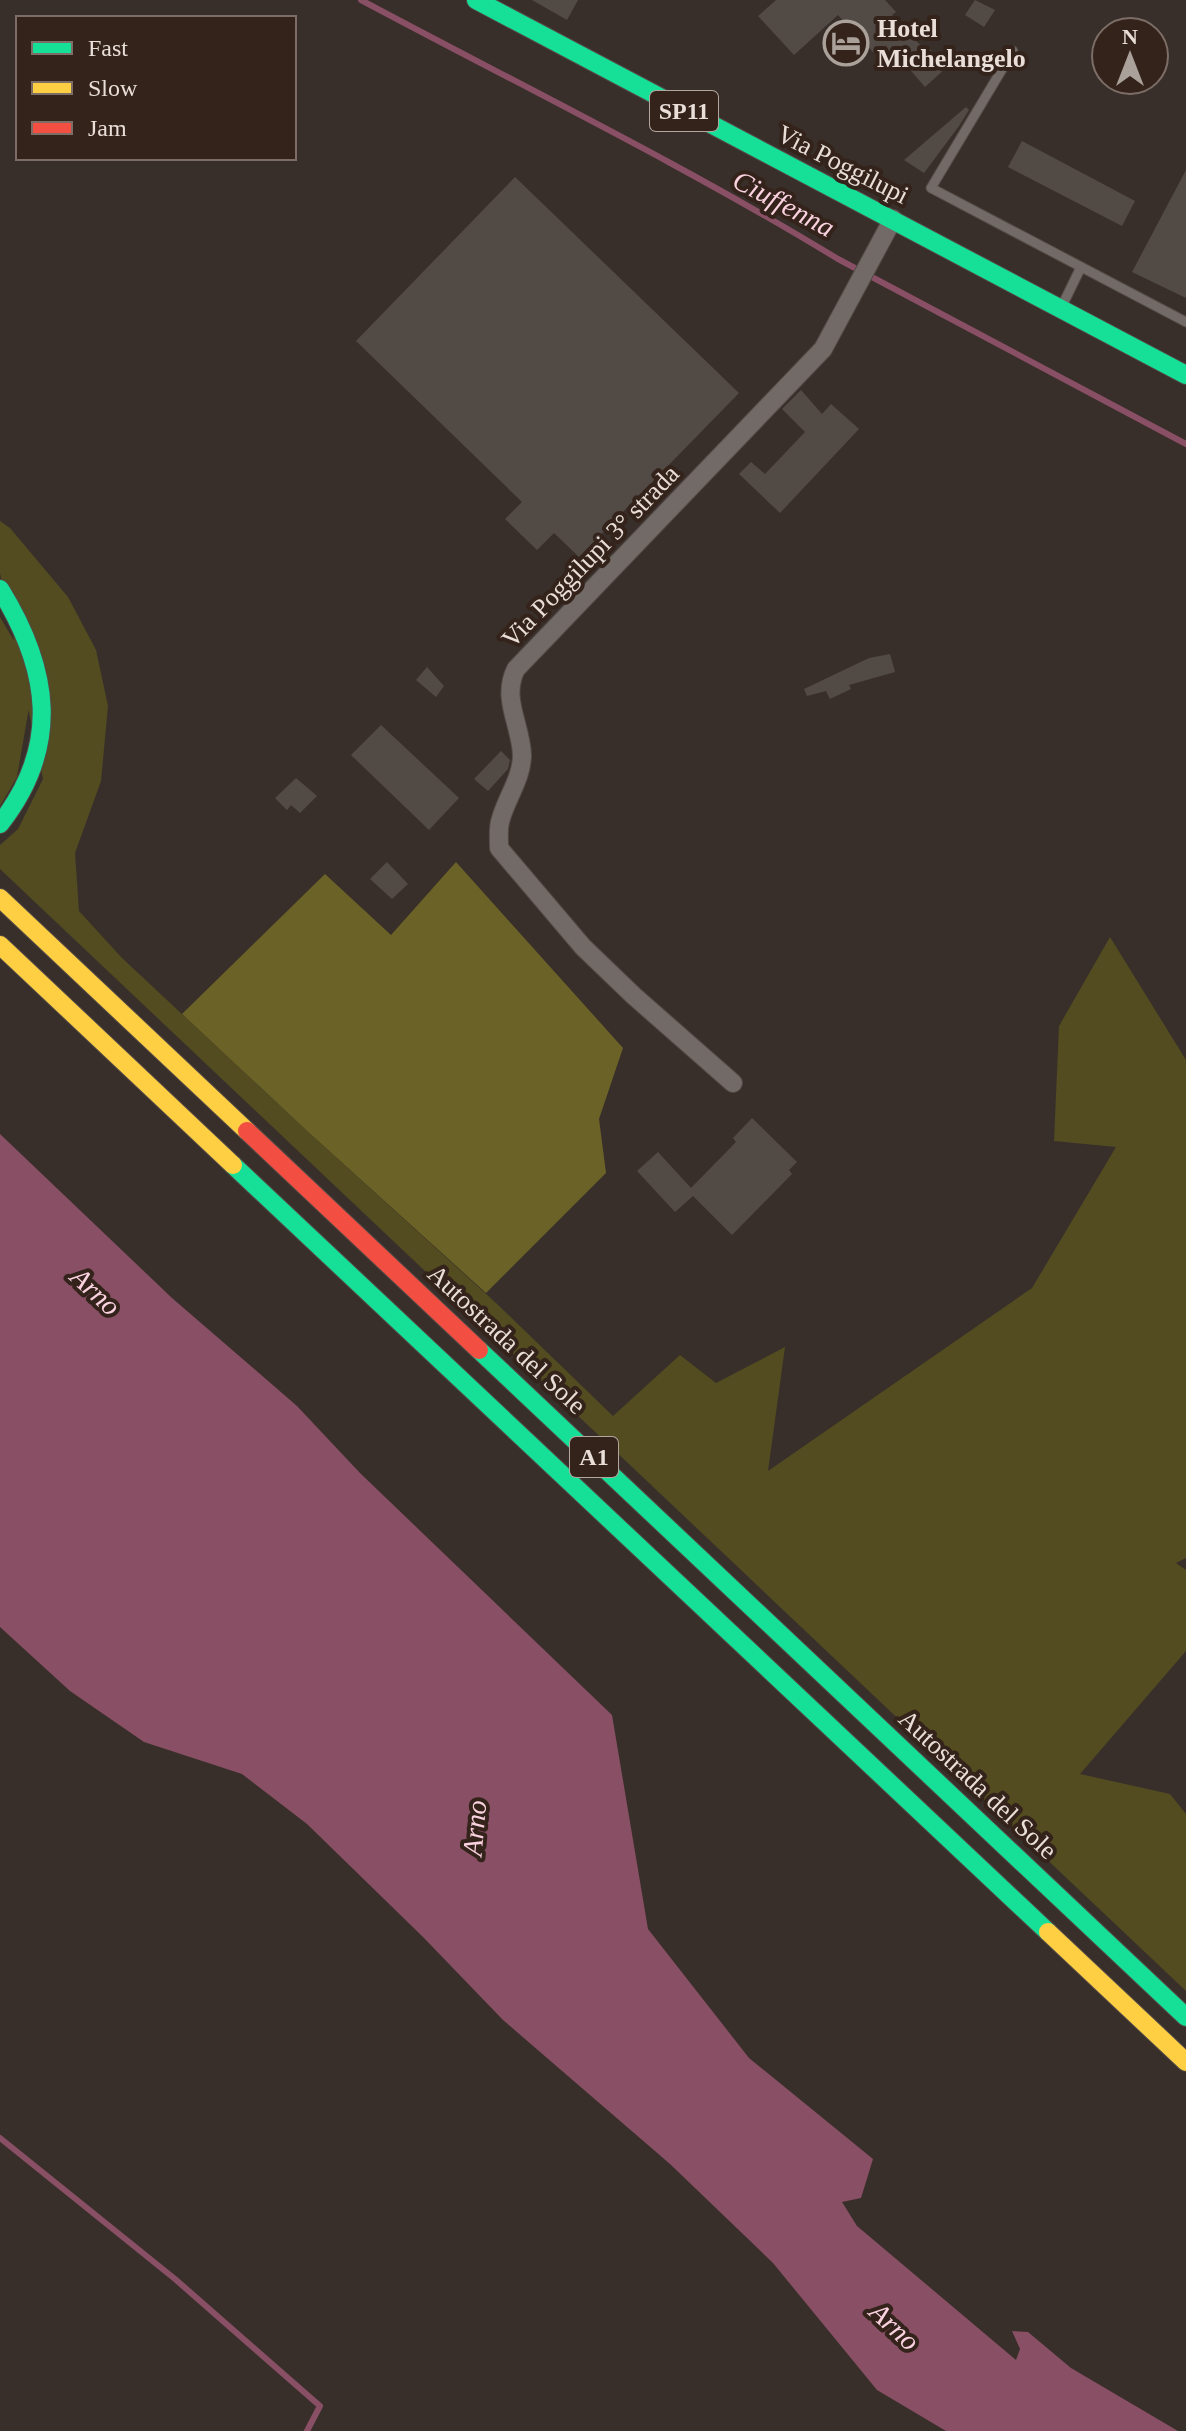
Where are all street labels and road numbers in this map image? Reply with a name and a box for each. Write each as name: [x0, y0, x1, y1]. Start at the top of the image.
road number: SP11: [650, 91, 718, 131]
street label: Via Poggilupi: [772, 119, 913, 210]
street label: Via Poggilupi 3° strada: [496, 459, 685, 653]
street label: Autostrada del Sole: [422, 1259, 592, 1420]
road number: A1: [570, 1437, 618, 1477]
street label: Autostrada del Sole: [893, 1704, 1063, 1865]

